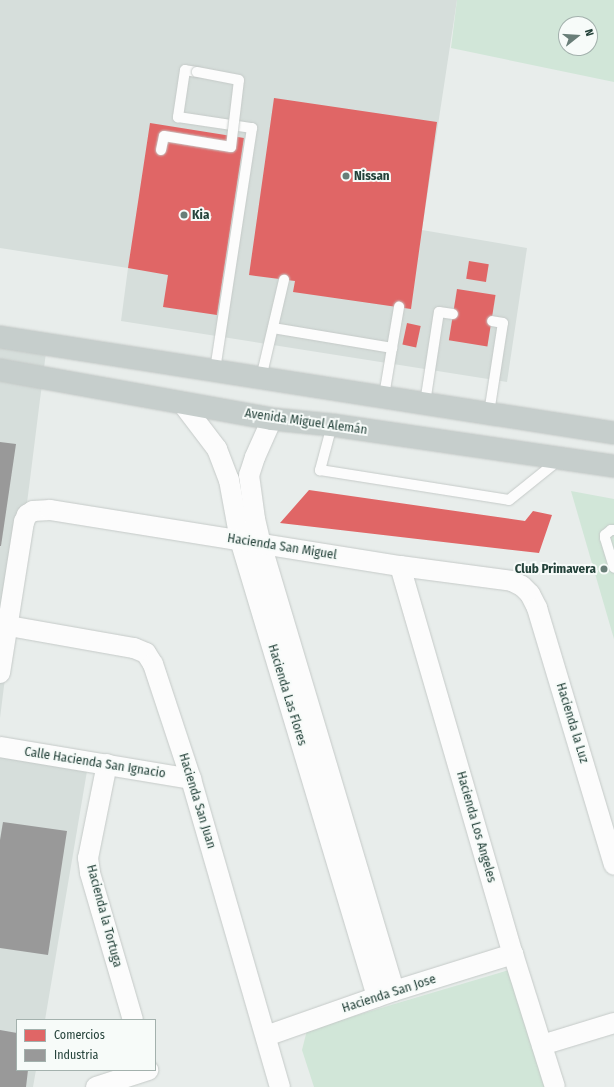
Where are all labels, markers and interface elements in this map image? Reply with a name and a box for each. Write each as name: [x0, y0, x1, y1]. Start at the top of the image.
north arrow: [558, 16, 598, 56]
text: N: [582, 28, 596, 38]
place label: Nissan: [354, 168, 390, 184]
marker: Nissan: [341, 171, 351, 181]
place label: Kia: [192, 207, 209, 223]
marker: Kia: [179, 210, 189, 220]
street label: Avenida Miguel Alemán: [244, 406, 368, 438]
street label: Hacienda San Miguel: [226, 531, 338, 563]
place label: Club Primavera: [515, 561, 596, 577]
marker: Club Primavera: [599, 564, 609, 574]
street label: Hacienda Las Flores: [264, 642, 310, 748]
street label: Hacienda la Luz: [552, 681, 592, 765]
street label: Calle Hacienda San Ignacio: [23, 744, 167, 782]
street label: Hacienda San Juan: [175, 751, 219, 851]
street label: Hacienda Los Angeles: [453, 770, 499, 884]
street label: Hacienda la Tortuga: [83, 863, 125, 969]
street label: Hacienda San Jose: [340, 971, 438, 1017]
legend: [16, 1019, 156, 1071]
text: Comercios: [54, 1028, 105, 1042]
text: Industria: [54, 1048, 98, 1062]

